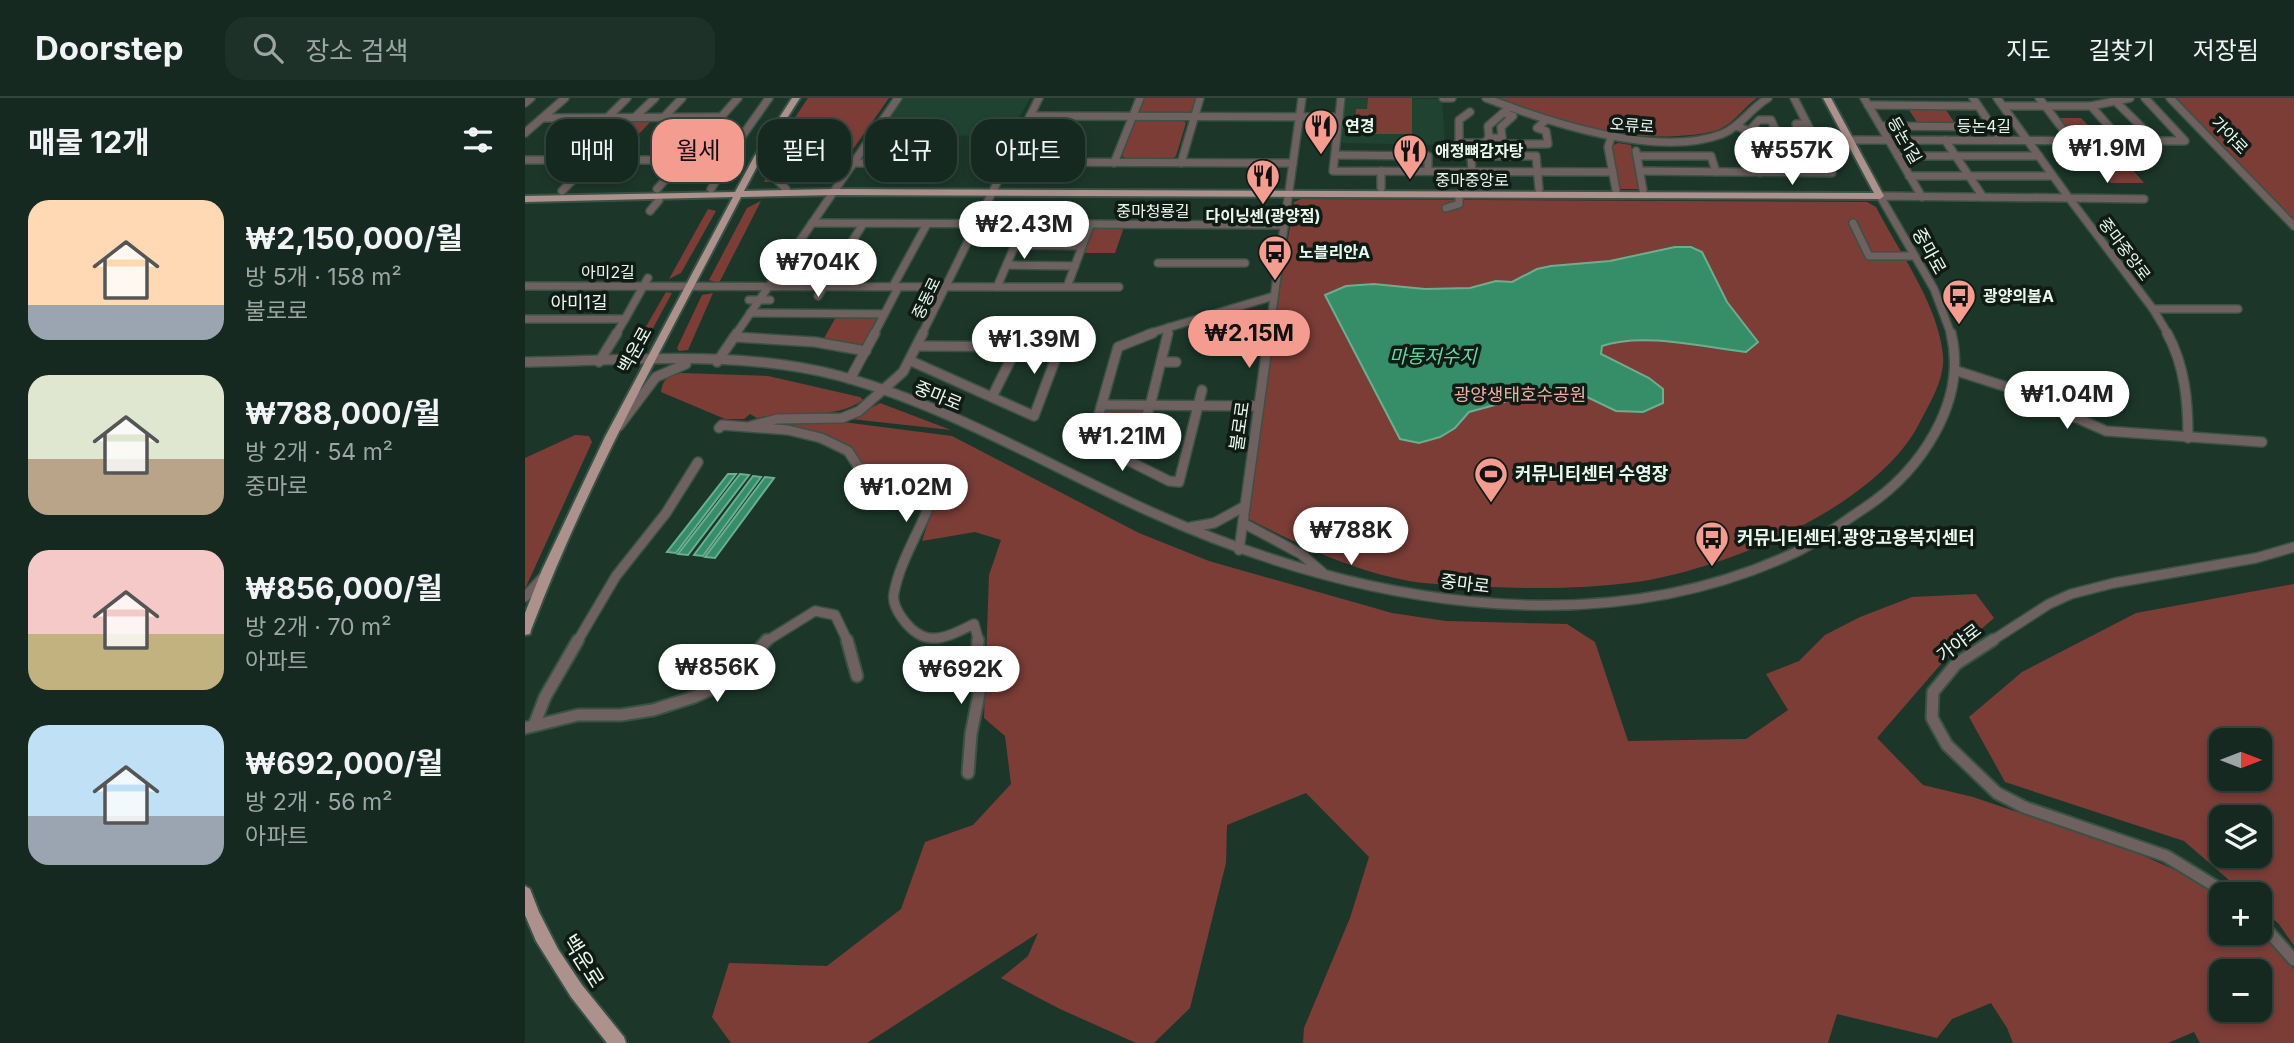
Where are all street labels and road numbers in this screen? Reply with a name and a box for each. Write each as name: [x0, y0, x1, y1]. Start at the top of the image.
street label: 가야로: [2207, 112, 2253, 158]
street label: 오류로: [1609, 113, 1655, 137]
street label: 등논1길: [1884, 113, 1926, 167]
street label: 등논4길: [1957, 116, 2011, 136]
street label: 중마중앙로: [1435, 170, 1509, 190]
street label: 중마청룡길: [1116, 201, 1190, 221]
street label: 중마중앙로: [2095, 214, 2155, 285]
street label: 중마로: [1908, 224, 1951, 278]
street label: 아미2길: [581, 262, 635, 282]
street label: 중동로: [907, 274, 945, 322]
street label: 아미1길: [550, 292, 608, 313]
street label: 백운로: [613, 323, 656, 377]
street label: 중마로: [911, 376, 965, 415]
street label: 불로로: [1226, 400, 1253, 452]
street label: 중마로: [1439, 570, 1491, 597]
street label: 가야로: [1933, 619, 1985, 666]
street label: 백운로: [557, 930, 609, 992]

